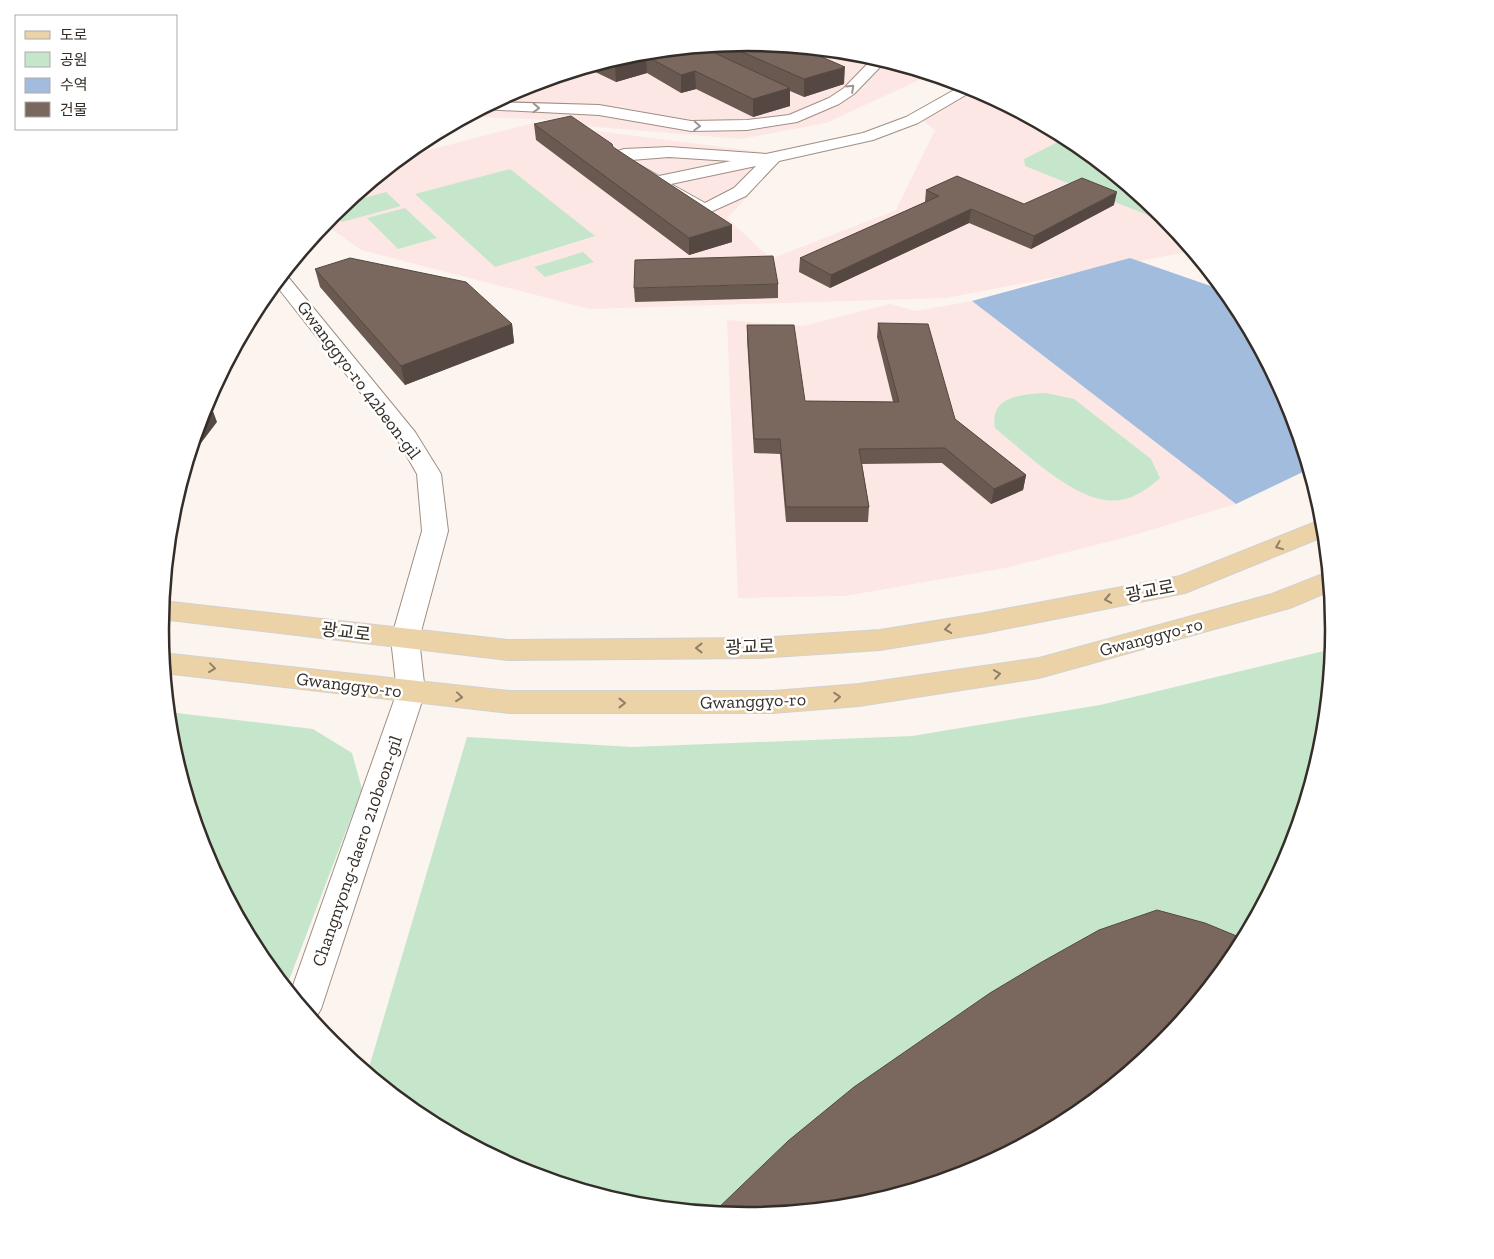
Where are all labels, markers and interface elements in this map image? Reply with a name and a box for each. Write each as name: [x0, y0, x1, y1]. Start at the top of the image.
legend: [15, 15, 178, 130]
text: 도로: [60, 26, 88, 44]
text: 공원: [60, 51, 88, 69]
text: 수역: [60, 76, 88, 94]
one-way arrow: [846, 85, 855, 94]
text: 건물: [60, 101, 88, 119]
one-way arrow: [532, 102, 540, 113]
one-way arrow: [693, 120, 701, 131]
street label: Gwanggyo-ro 42beon-gil: [292, 297, 426, 464]
one-way arrow: [1275, 540, 1284, 550]
street label: 광교로: [1124, 575, 1176, 607]
one-way arrow: [1104, 593, 1112, 604]
street label: Gwanggyo-ro: [1097, 613, 1205, 661]
street label: 광교로: [320, 618, 372, 646]
one-way arrow: [944, 623, 953, 633]
street label: 광교로: [725, 635, 775, 659]
one-way arrow: [695, 643, 703, 653]
one-way arrow: [208, 662, 216, 673]
street label: Gwanggyo-ro: [295, 668, 403, 702]
one-way arrow: [993, 670, 1002, 680]
street label: Gwanggyo-ro: [700, 688, 806, 714]
one-way arrow: [456, 691, 464, 702]
one-way arrow: [833, 692, 841, 703]
one-way arrow: [618, 698, 626, 708]
street label: Changnyong-daero 210beon-gil: [307, 732, 407, 969]

